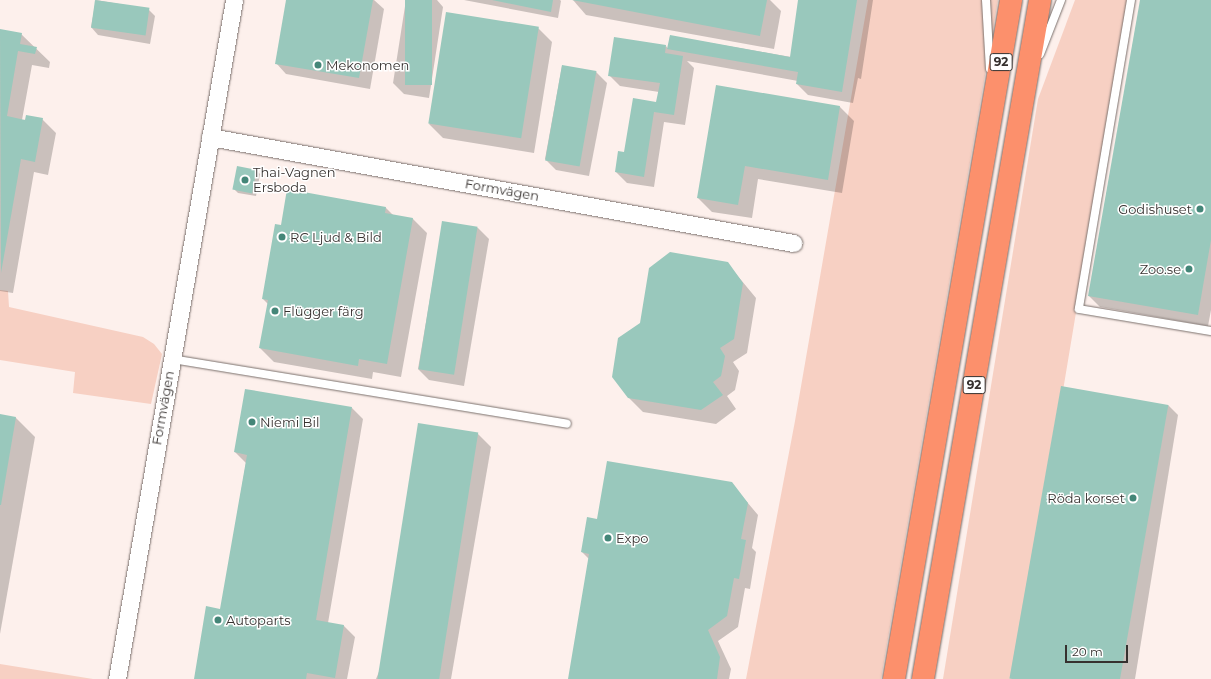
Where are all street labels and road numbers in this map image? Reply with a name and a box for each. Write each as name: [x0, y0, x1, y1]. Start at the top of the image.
road number: 92: [989, 52, 1013, 72]
street label: Formvägen: [464, 176, 540, 204]
street label: Formvägen: [149, 370, 177, 446]
road number: 92: [962, 375, 986, 395]

